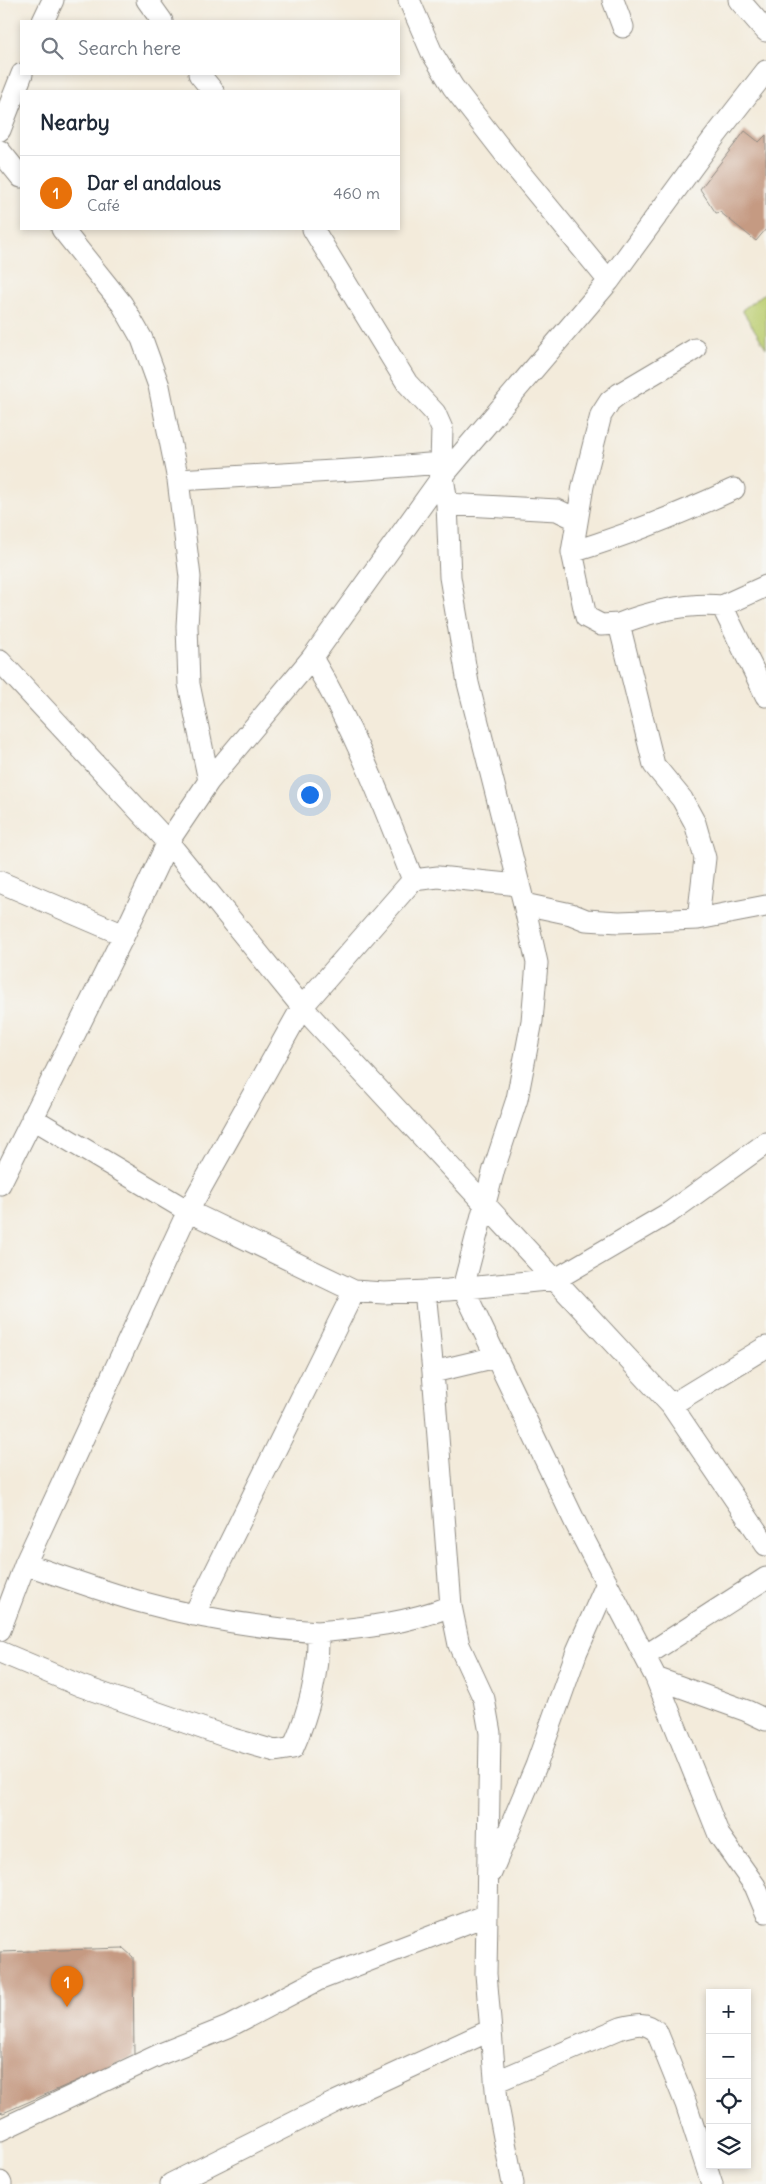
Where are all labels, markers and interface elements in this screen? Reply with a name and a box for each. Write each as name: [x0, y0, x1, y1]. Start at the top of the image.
search box: [20, 20, 400, 75]
icon: search: [38, 34, 66, 62]
text: Search here: [78, 36, 181, 60]
text: Nearby: [40, 109, 110, 136]
text: Dar el andalous: [87, 171, 221, 195]
text: 1: [53, 183, 59, 203]
text: 460 m: [333, 183, 380, 203]
text: Café: [87, 195, 120, 215]
your location: [297, 782, 323, 808]
pin: 1: [51, 1966, 83, 2007]
map controls: [706, 1989, 751, 2169]
button: +: [706, 1989, 751, 2034]
button: −: [706, 2034, 751, 2079]
button: locate: [706, 2079, 751, 2124]
button: layers: [706, 2124, 751, 2169]

